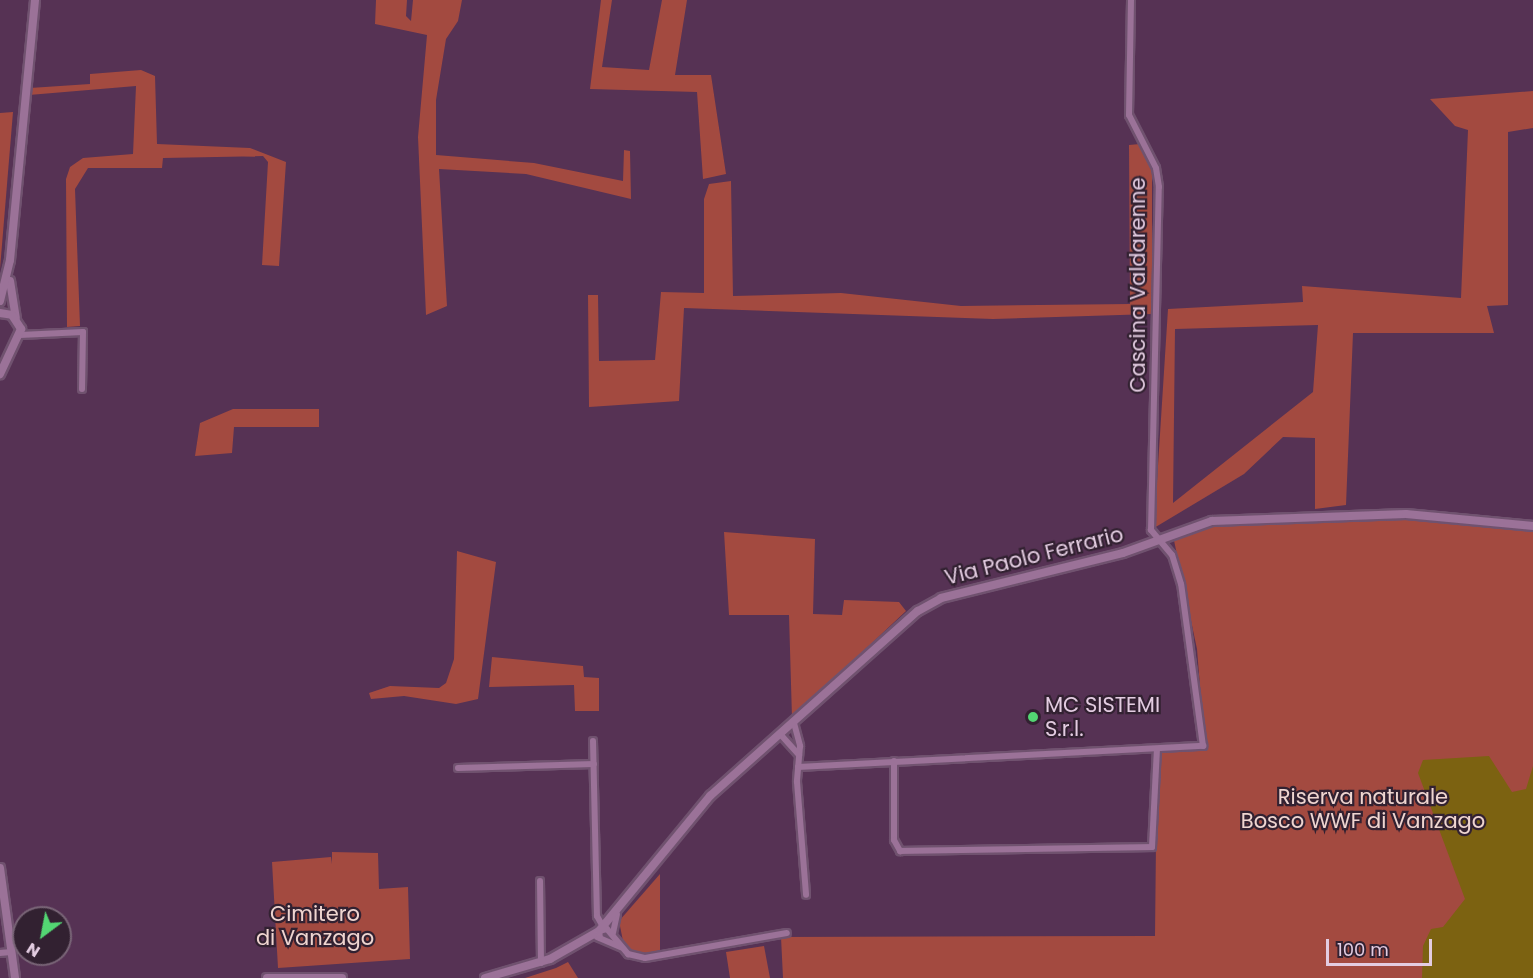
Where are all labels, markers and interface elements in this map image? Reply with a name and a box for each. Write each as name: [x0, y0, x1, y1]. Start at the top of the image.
street label: Cascina Valdarenne: [1125, 177, 1151, 393]
street label: Via Paolo Ferrario: [942, 522, 1126, 590]
place label: MC SISTEMI S.r.l.: [1045, 692, 1160, 742]
marker: MC SISTEMI S.r.l.: [1026, 710, 1040, 724]
park label: Riserva naturale Bosco WWF di Vanzago: [1241, 784, 1485, 834]
park label: Cimitero di Vanzago: [256, 901, 374, 951]
north arrow: [12, 906, 72, 966]
scale bar: [1329, 927, 1436, 965]
text: N: [22, 937, 44, 963]
text: 100 m: [1337, 937, 1389, 962]

